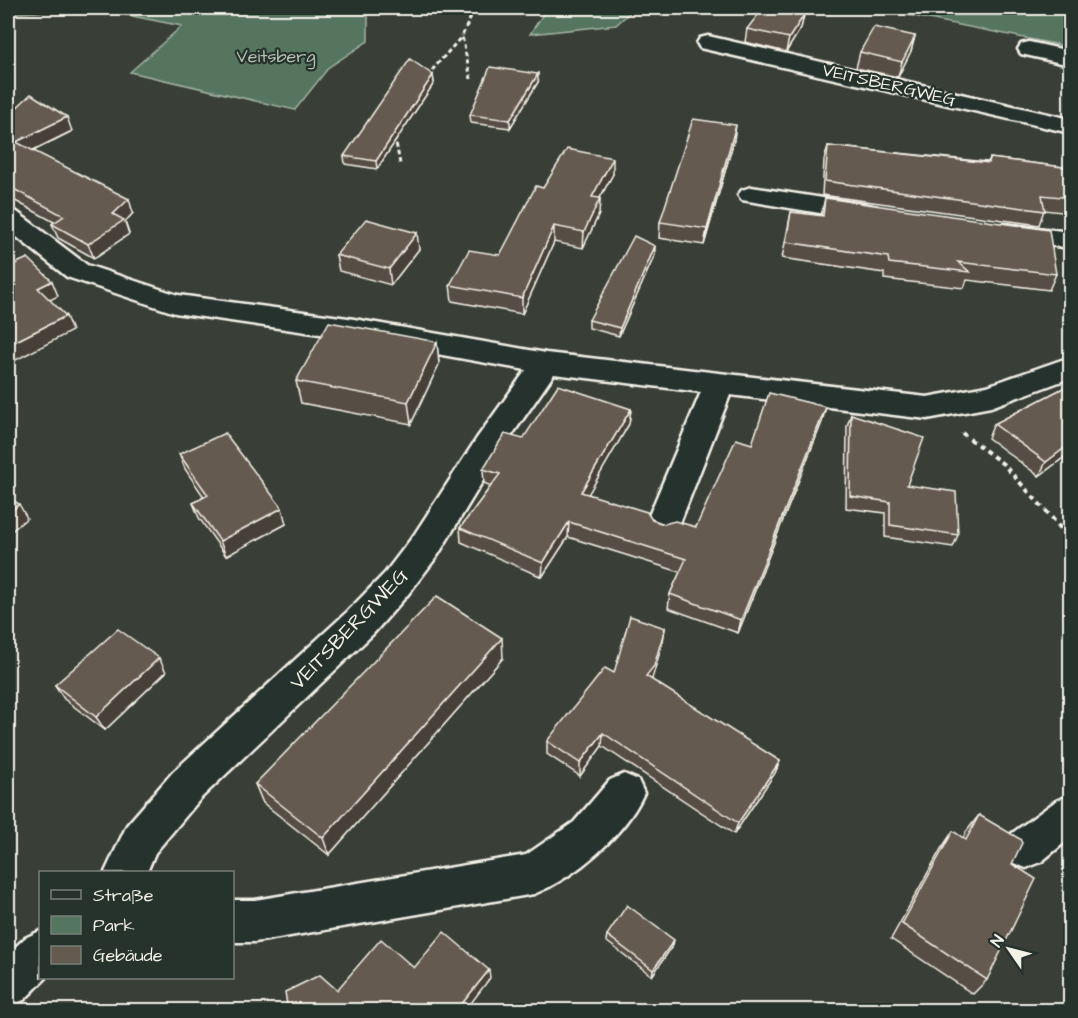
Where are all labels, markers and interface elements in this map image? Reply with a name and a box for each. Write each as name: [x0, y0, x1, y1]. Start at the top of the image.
park label: Veitsberg: [236, 44, 316, 70]
street label: VEITSBERGWEG: [820, 57, 959, 113]
street label: VEITSBERGWEG: [283, 561, 415, 696]
legend: [39, 871, 234, 979]
text: Straße: [93, 883, 154, 908]
text: Park: [93, 913, 135, 938]
north arrow: [979, 919, 1039, 979]
text: N: [986, 931, 1009, 951]
text: Gebäude: [93, 943, 163, 968]

